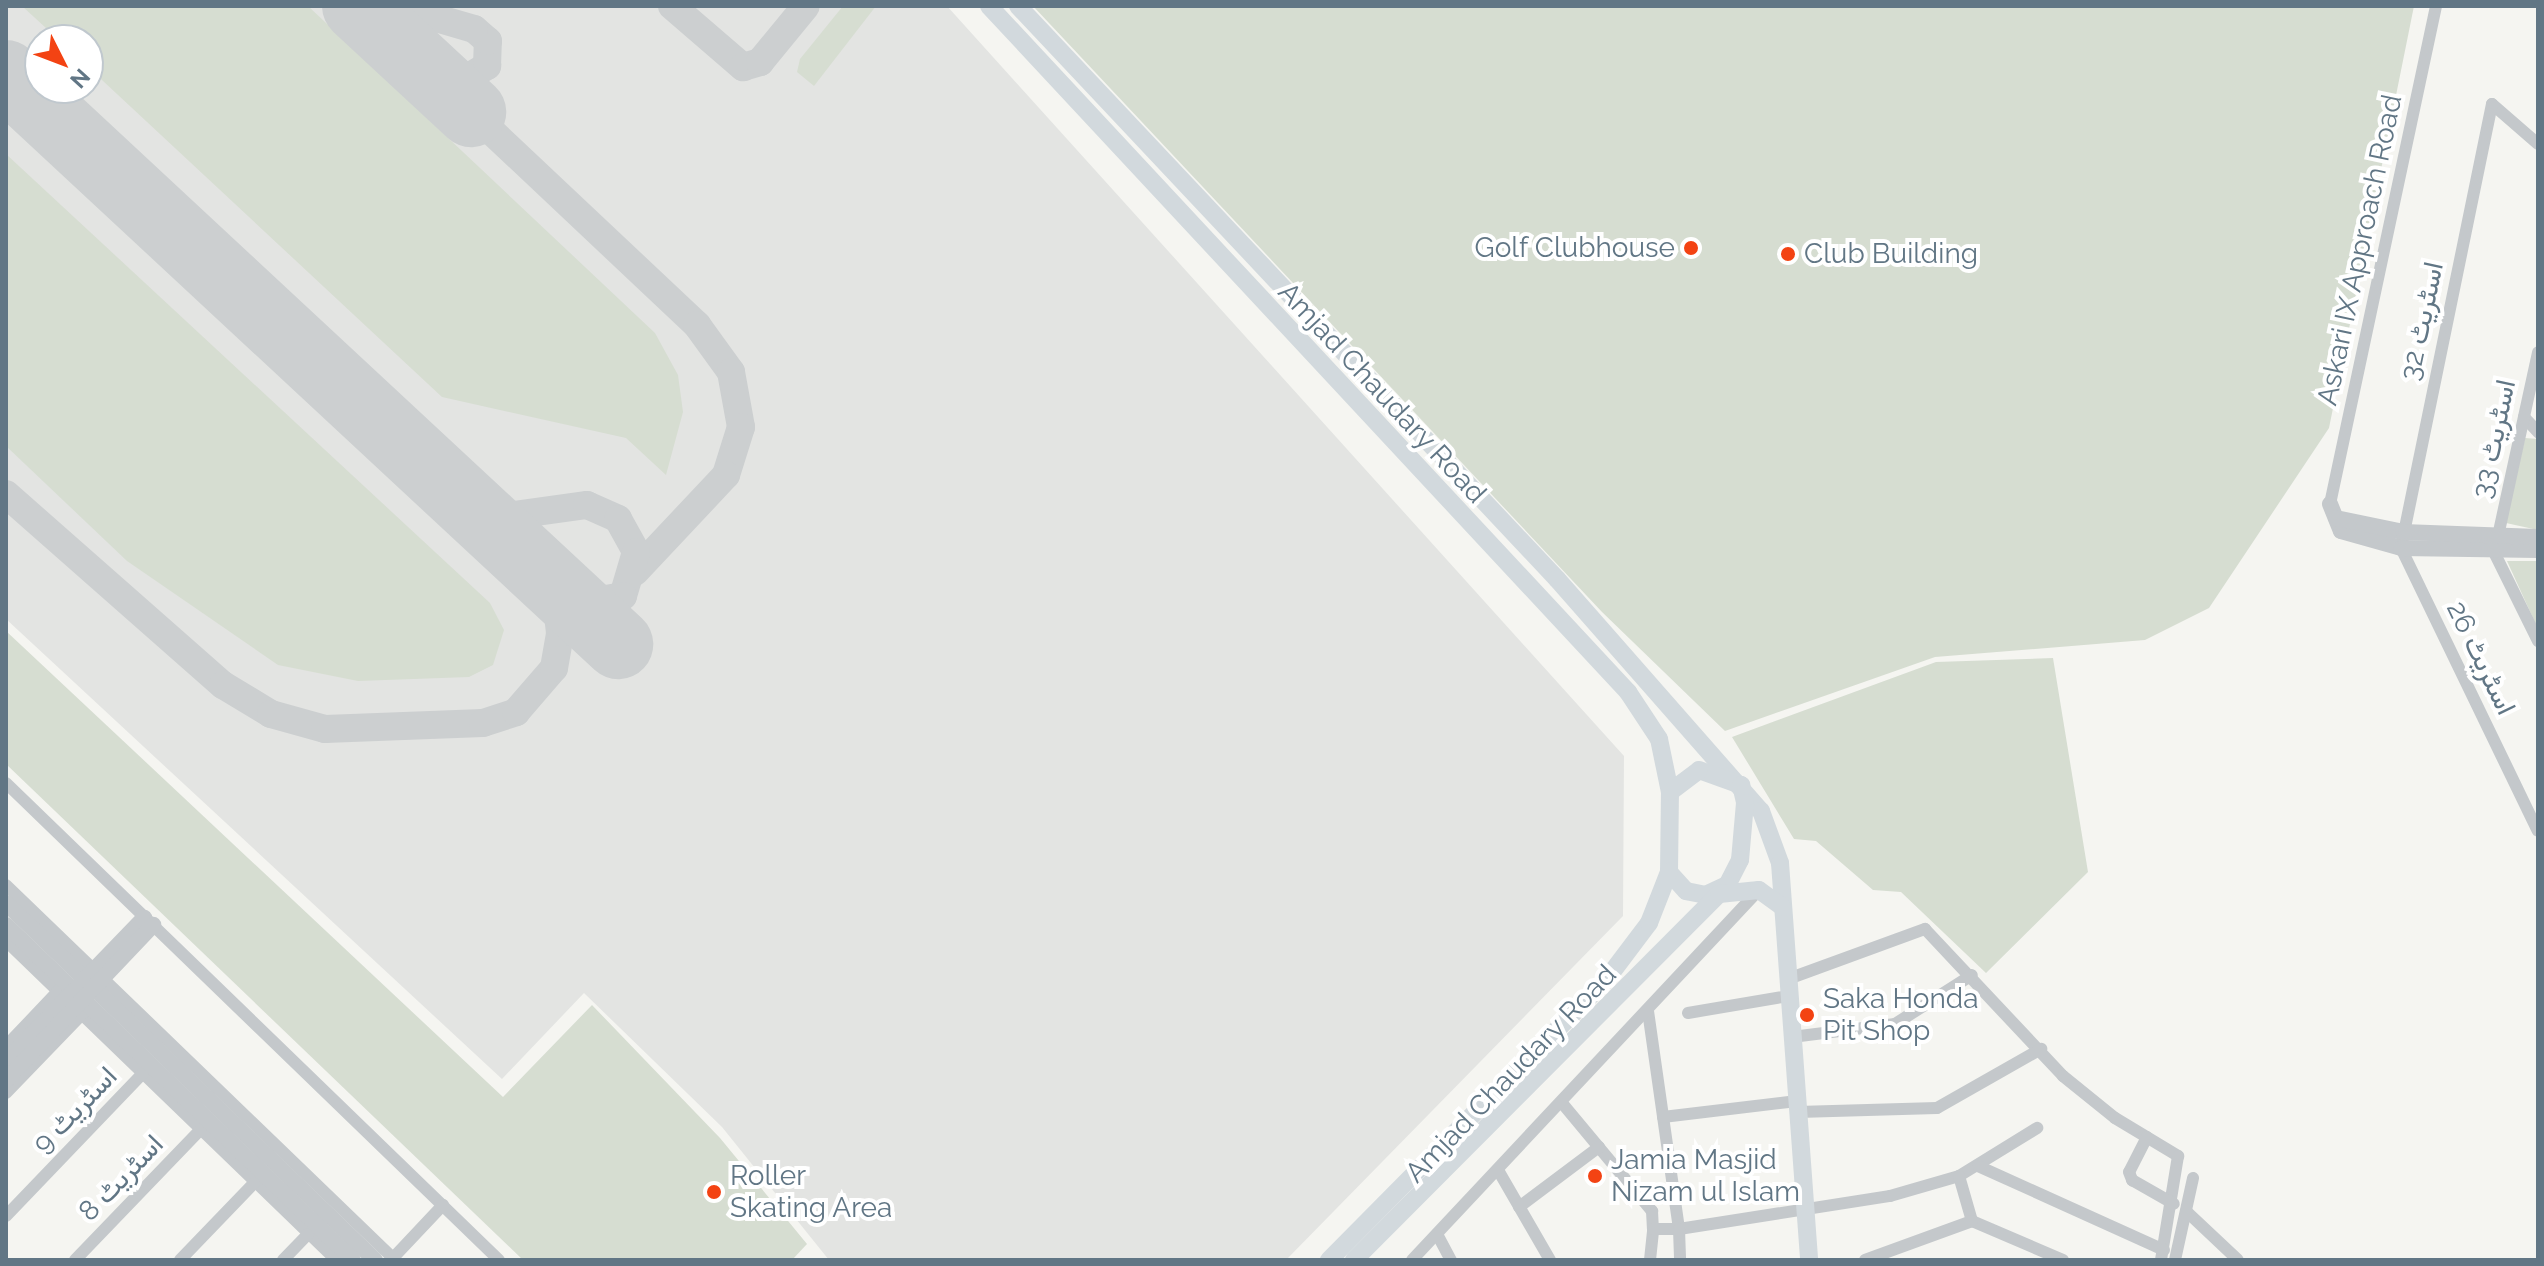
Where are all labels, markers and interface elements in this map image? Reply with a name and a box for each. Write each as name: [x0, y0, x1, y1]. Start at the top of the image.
north arrow: [24, 24, 104, 104]
text: N: [65, 64, 96, 94]
street label: Askari IX Approach Road: [2311, 91, 2409, 409]
place label: Golf Clubhouse: [1474, 231, 1675, 265]
place label: Club Building: [1804, 237, 1978, 271]
marker: Golf Clubhouse: [1682, 239, 1700, 257]
marker: Club Building: [1779, 245, 1797, 263]
street label: اسٹریٹ 32: [2393, 259, 2451, 383]
street label: Amjad Chaudary Road: [1271, 275, 1493, 511]
street label: اسٹریٹ 33: [2465, 377, 2523, 501]
street label: اسٹریٹ 26: [2439, 596, 2523, 720]
street label: Amjad Chaudary Road: [1398, 958, 1624, 1190]
place label: Saka Honda Pit Shop: [1823, 982, 1979, 1048]
marker: Saka Honda Pit Shop: [1798, 1006, 1816, 1024]
street label: اسٹریٹ 9: [26, 1060, 124, 1160]
street label: اسٹریٹ 8: [72, 1128, 170, 1228]
place label: Jamia Masjid Nizam ul Islam: [1611, 1143, 1801, 1209]
place label: Roller Skating Area: [730, 1159, 893, 1225]
marker: Jamia Masjid Nizam ul Islam: [1586, 1167, 1604, 1185]
marker: Roller Skating Area: [705, 1183, 723, 1201]

